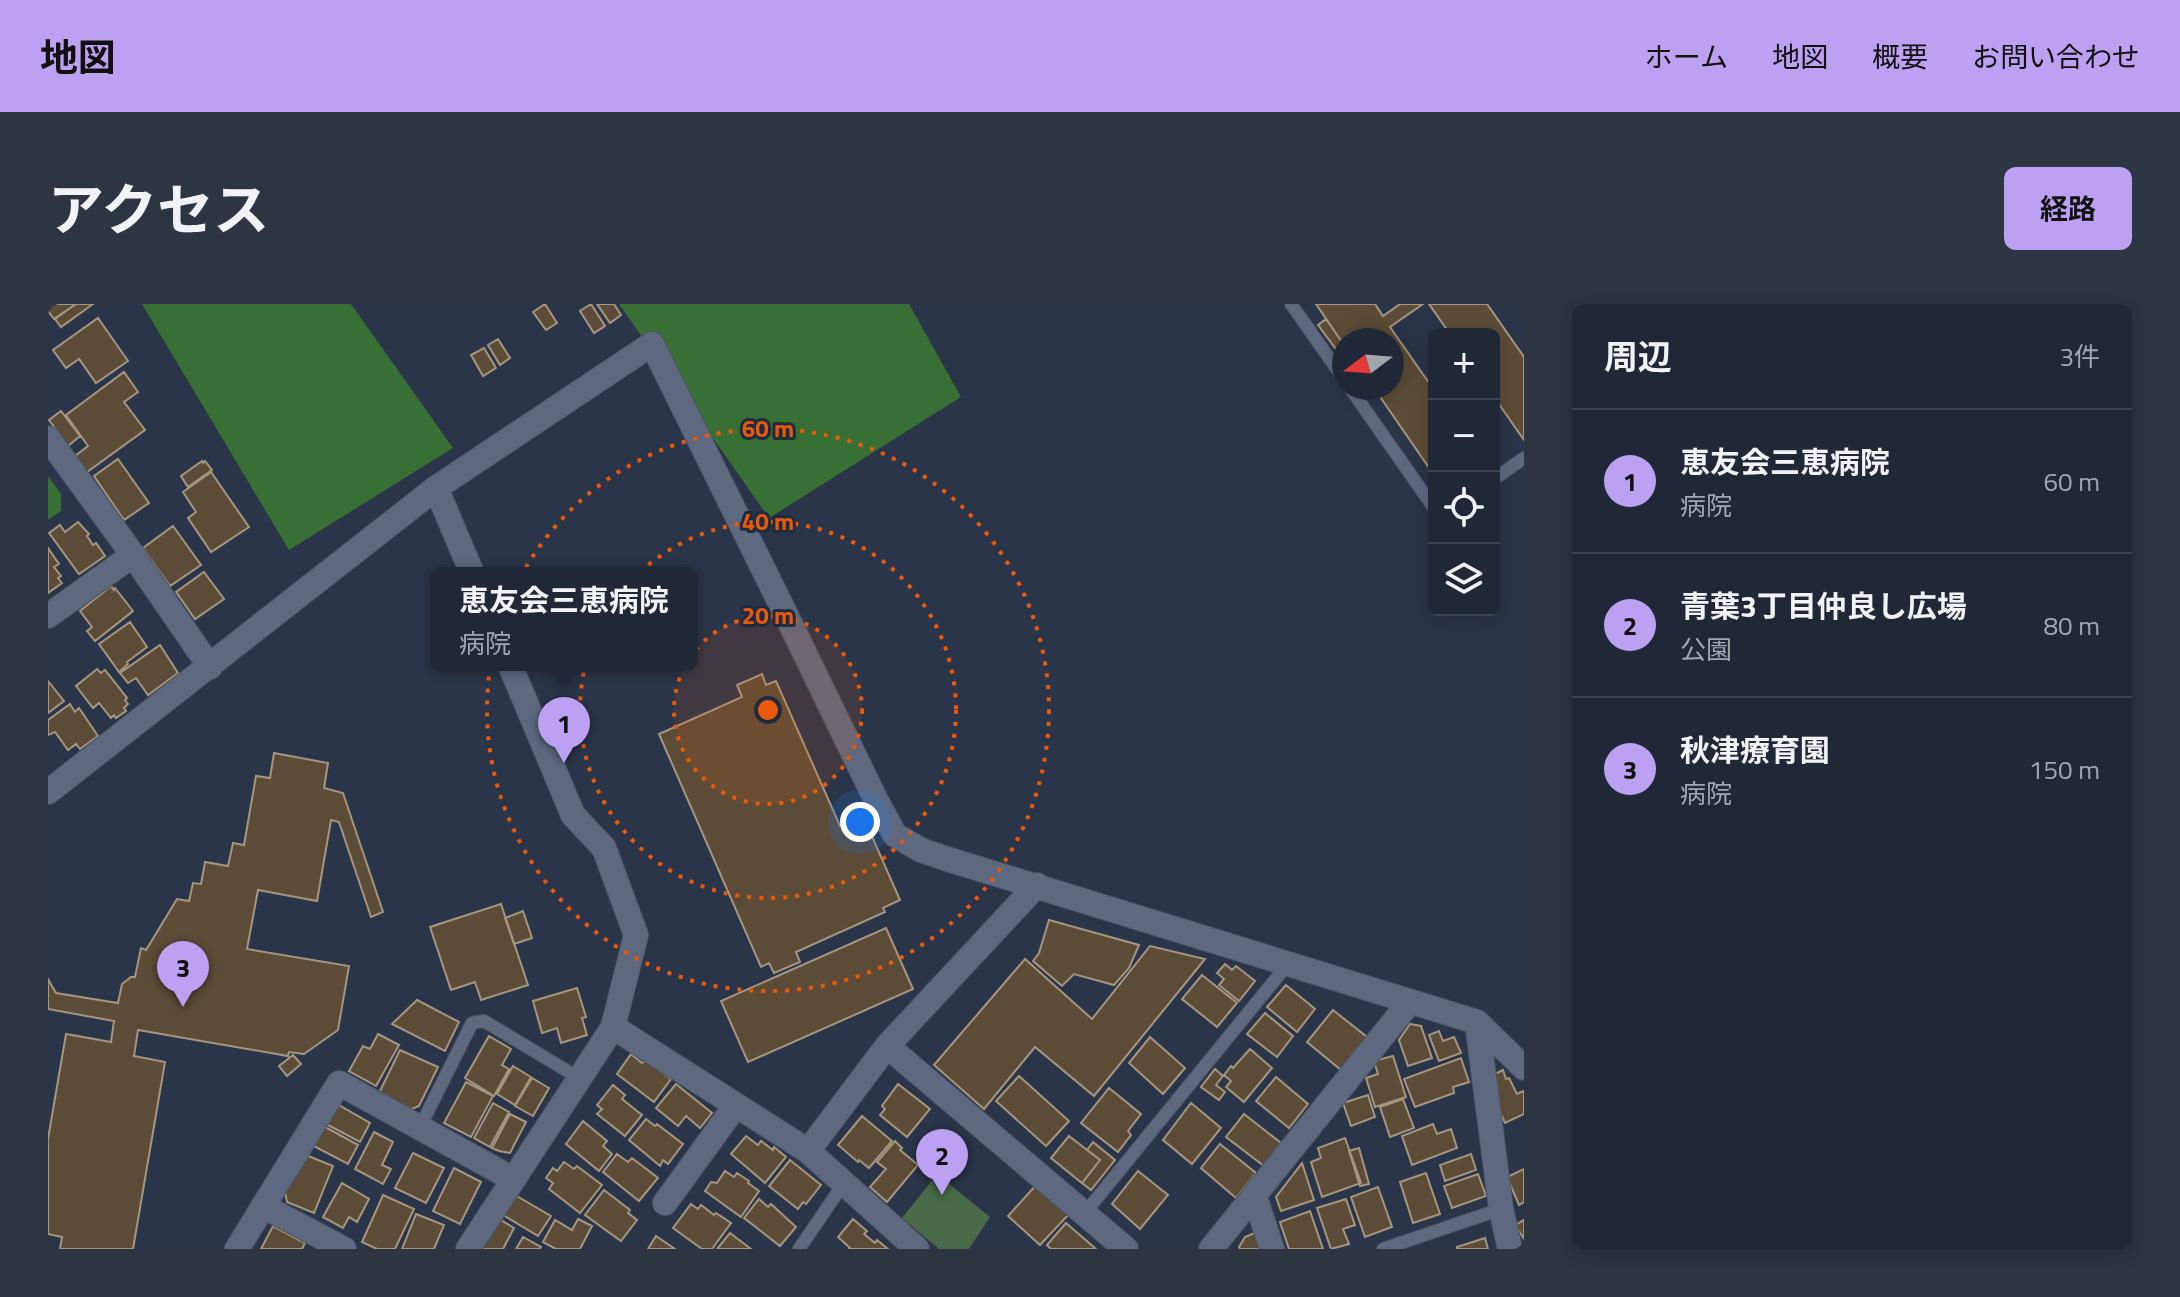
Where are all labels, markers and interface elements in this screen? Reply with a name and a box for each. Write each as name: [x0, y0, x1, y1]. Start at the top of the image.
text: 地図: [40, 28, 116, 86]
text: ホーム: [1645, 35, 1728, 78]
text: 地図: [1772, 35, 1828, 78]
text: 概要: [1872, 35, 1928, 78]
text: お問い合わせ: [1972, 35, 2140, 78]
text: アクセス: [48, 167, 269, 252]
button: 経路: [2004, 167, 2132, 250]
north arrow: [1332, 328, 1404, 400]
map controls: [1428, 328, 1500, 616]
button: +: [1428, 328, 1500, 400]
text: 周辺: [1604, 330, 1672, 382]
text: 3件: [2059, 337, 2100, 376]
button: −: [1428, 400, 1500, 472]
text: 60 m: [742, 410, 794, 446]
text: 恵友会三恵病院: [1680, 439, 1890, 485]
text: 1: [1623, 462, 1637, 501]
text: 60 m: [2043, 462, 2100, 501]
button: locate: [1428, 472, 1500, 544]
text: 病院: [1680, 486, 1732, 525]
text: 40 m: [742, 503, 794, 539]
button: layers: [1428, 544, 1500, 616]
popup: [430, 567, 698, 671]
text: 恵友会三恵病院: [459, 577, 669, 623]
text: 青葉3丁目仲良し広場: [1680, 583, 1967, 629]
text: 20 m: [742, 597, 794, 633]
text: 2: [1623, 606, 1637, 645]
text: 80 m: [2043, 606, 2100, 645]
text: 病院: [459, 624, 511, 663]
text: 公園: [1680, 630, 1732, 669]
centre of rings: [754, 696, 782, 724]
pin: 1: [538, 697, 590, 763]
text: 秋津療育園: [1680, 727, 1830, 773]
text: 3: [1623, 750, 1637, 789]
text: 150 m: [2029, 750, 2100, 789]
text: 病院: [1680, 774, 1732, 813]
your location: [840, 802, 880, 842]
pin: 3: [157, 941, 209, 1007]
pin: 2: [916, 1129, 968, 1195]

